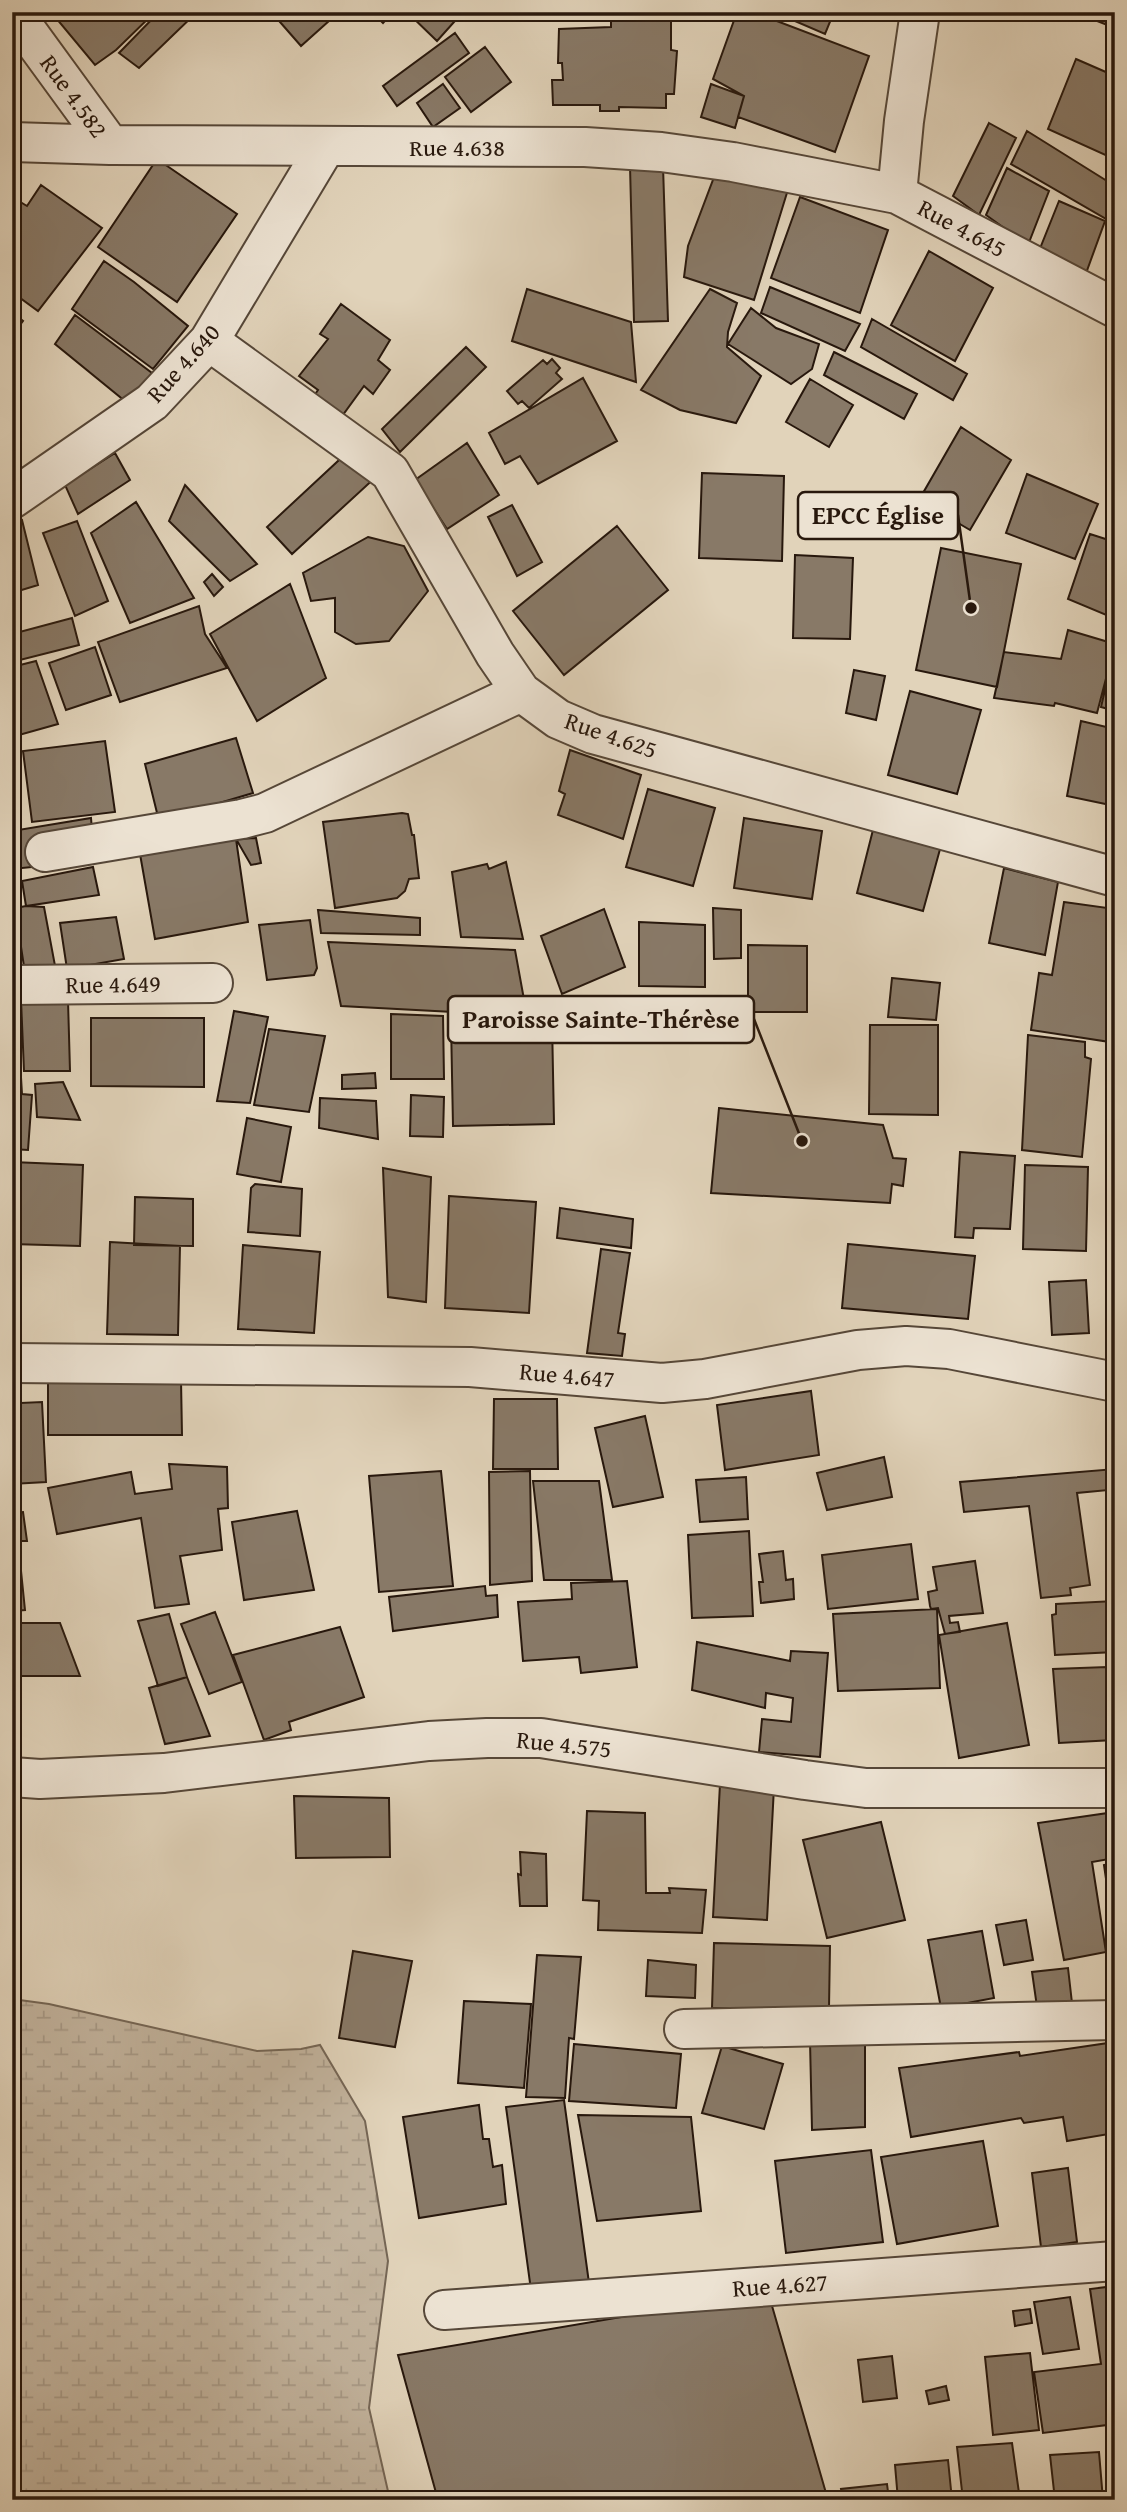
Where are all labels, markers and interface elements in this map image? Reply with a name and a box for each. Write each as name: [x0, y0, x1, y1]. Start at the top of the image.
street label: Rue 4.582: [32, 47, 116, 145]
street label: Rue 4.638: [409, 130, 505, 165]
street label: Rue 4.645: [912, 190, 1012, 266]
street label: Rue 4.640: [138, 316, 228, 410]
callout: EPCC Église: [798, 492, 958, 539]
text: EPCC Église: [812, 495, 944, 534]
street label: Rue 4.625: [560, 703, 662, 767]
street label: Rue 4.649: [65, 966, 161, 1002]
callout: Paroisse Sainte-Thérèse: [448, 996, 754, 1043]
text: Paroisse Sainte-Thérèse: [462, 999, 740, 1038]
street label: Rue 4.647: [518, 1353, 616, 1397]
street label: Rue 4.575: [515, 1722, 613, 1766]
street label: Rue 4.627: [731, 2264, 829, 2306]

